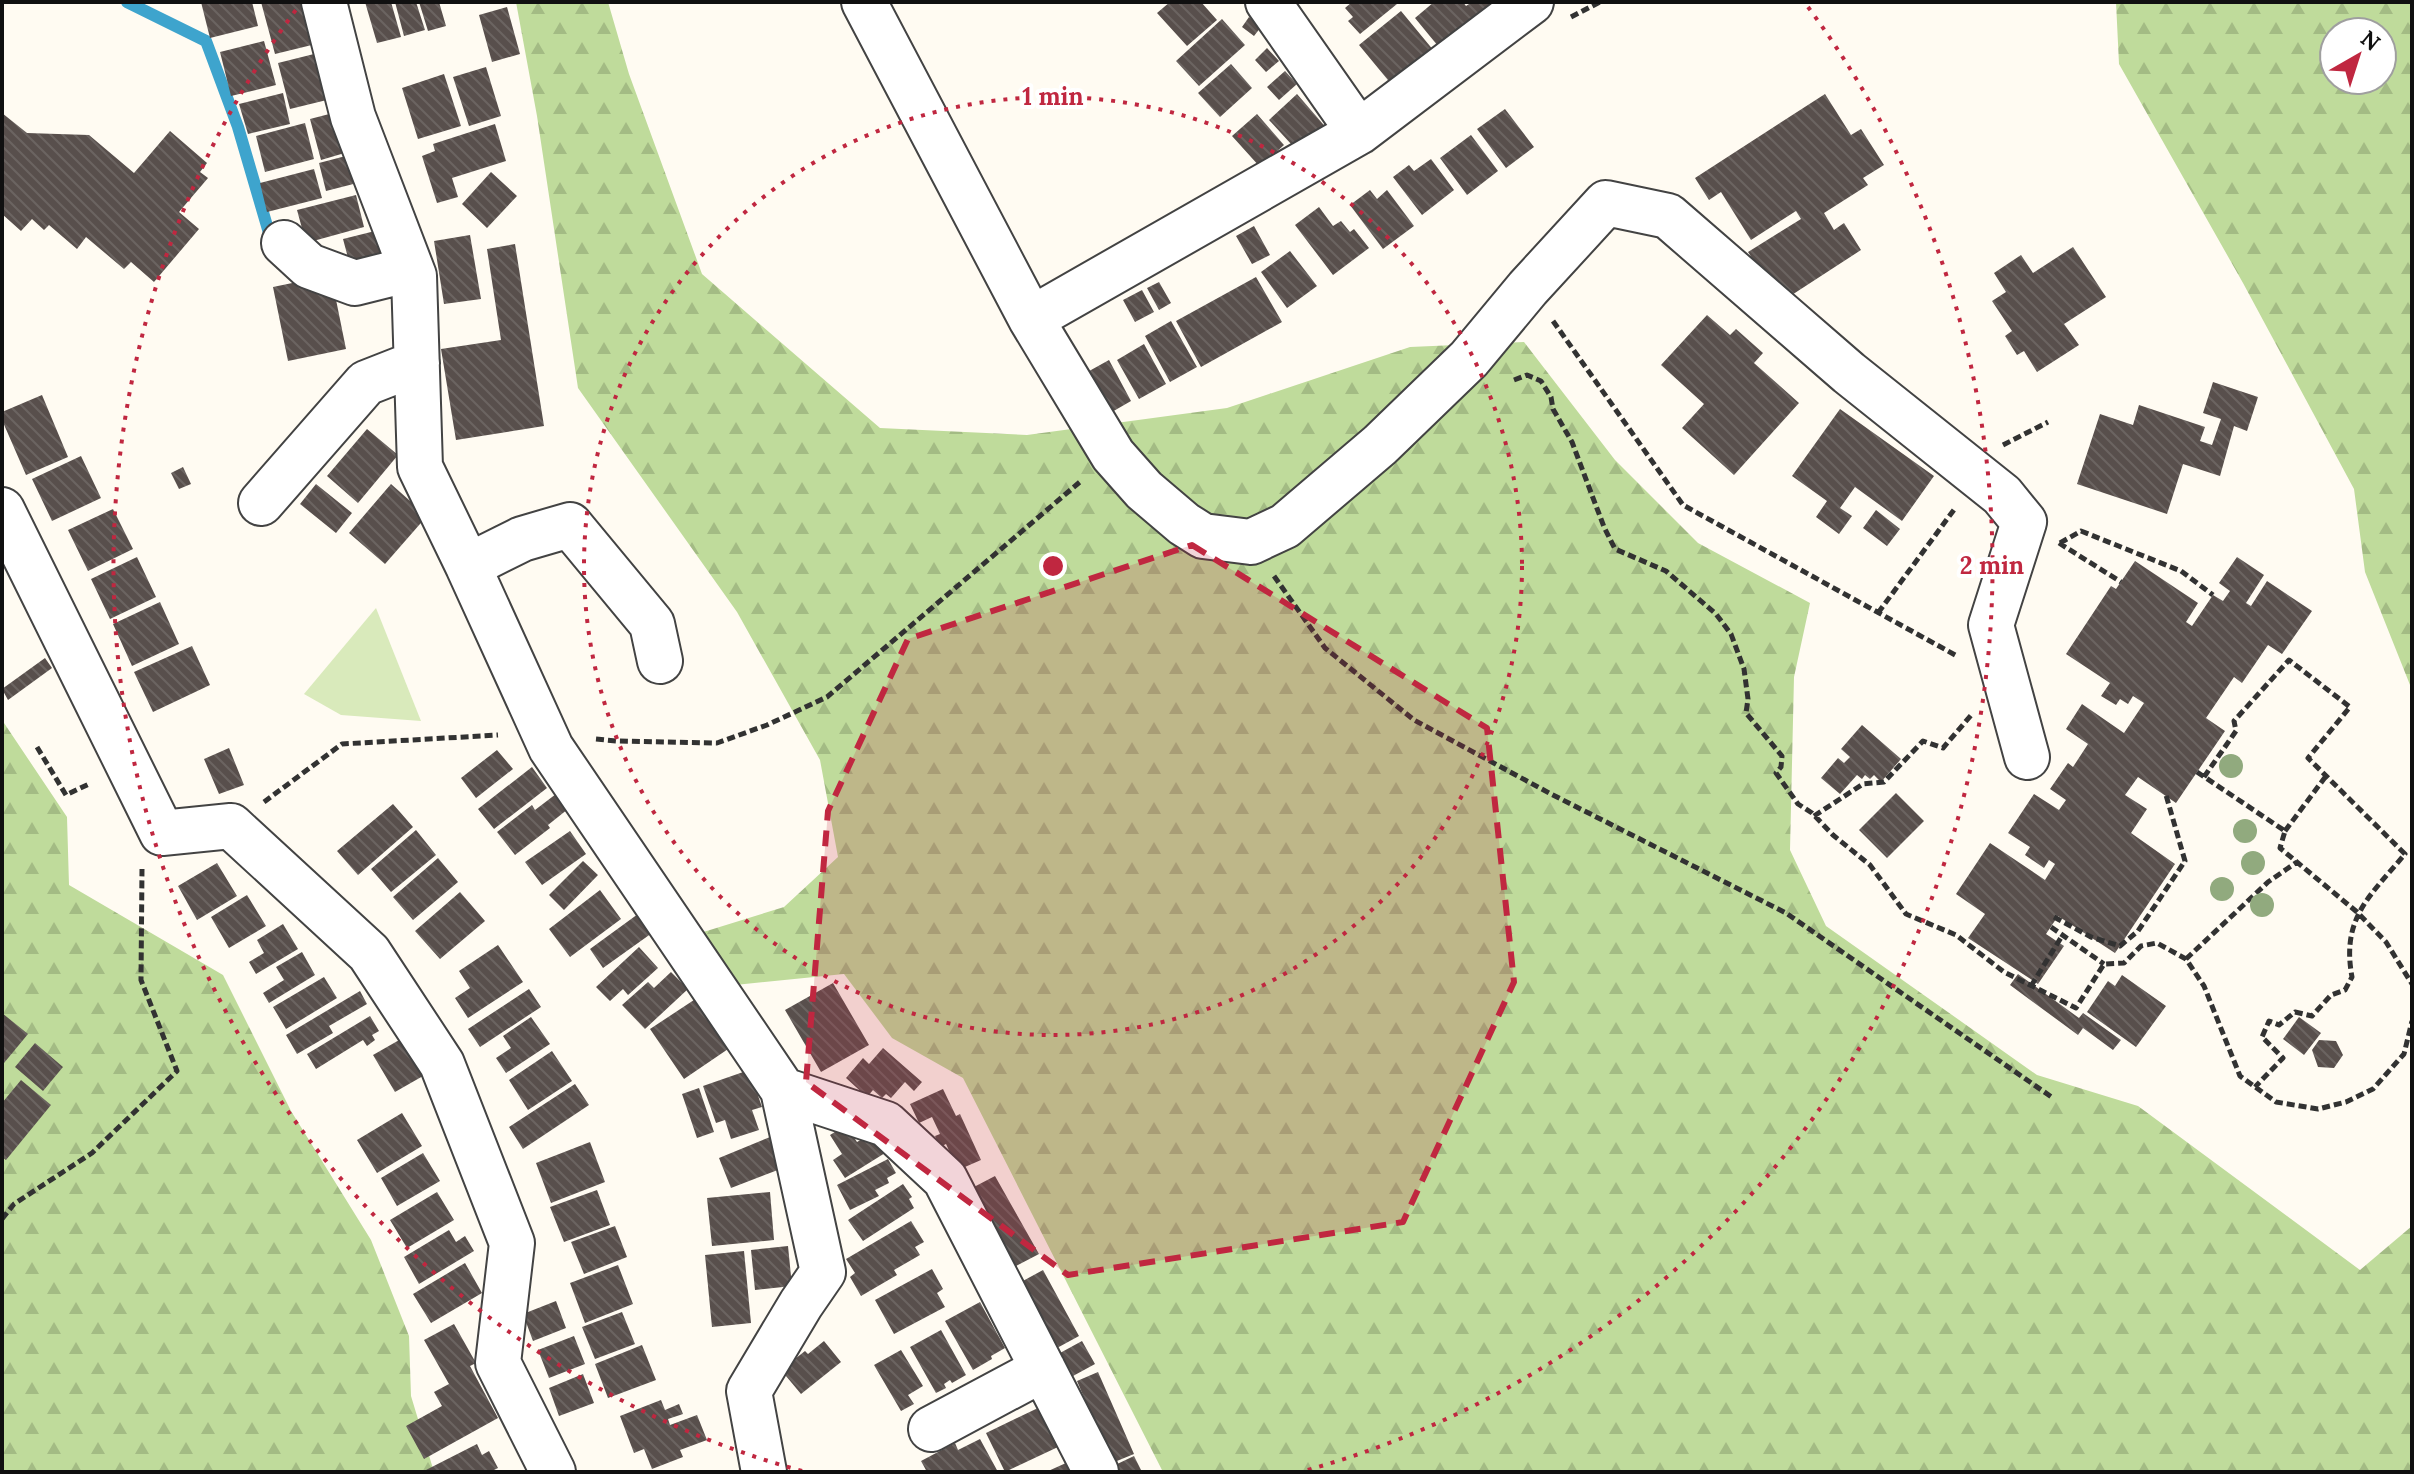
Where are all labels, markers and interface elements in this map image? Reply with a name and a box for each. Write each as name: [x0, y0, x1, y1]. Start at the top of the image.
north arrow: [2318, 16, 2398, 96]
text: N: [2355, 24, 2386, 57]
text: 1 min: [1022, 81, 1084, 112]
text: 2 min: [1960, 550, 2024, 581]
centre of rings: [1039, 552, 1067, 580]

